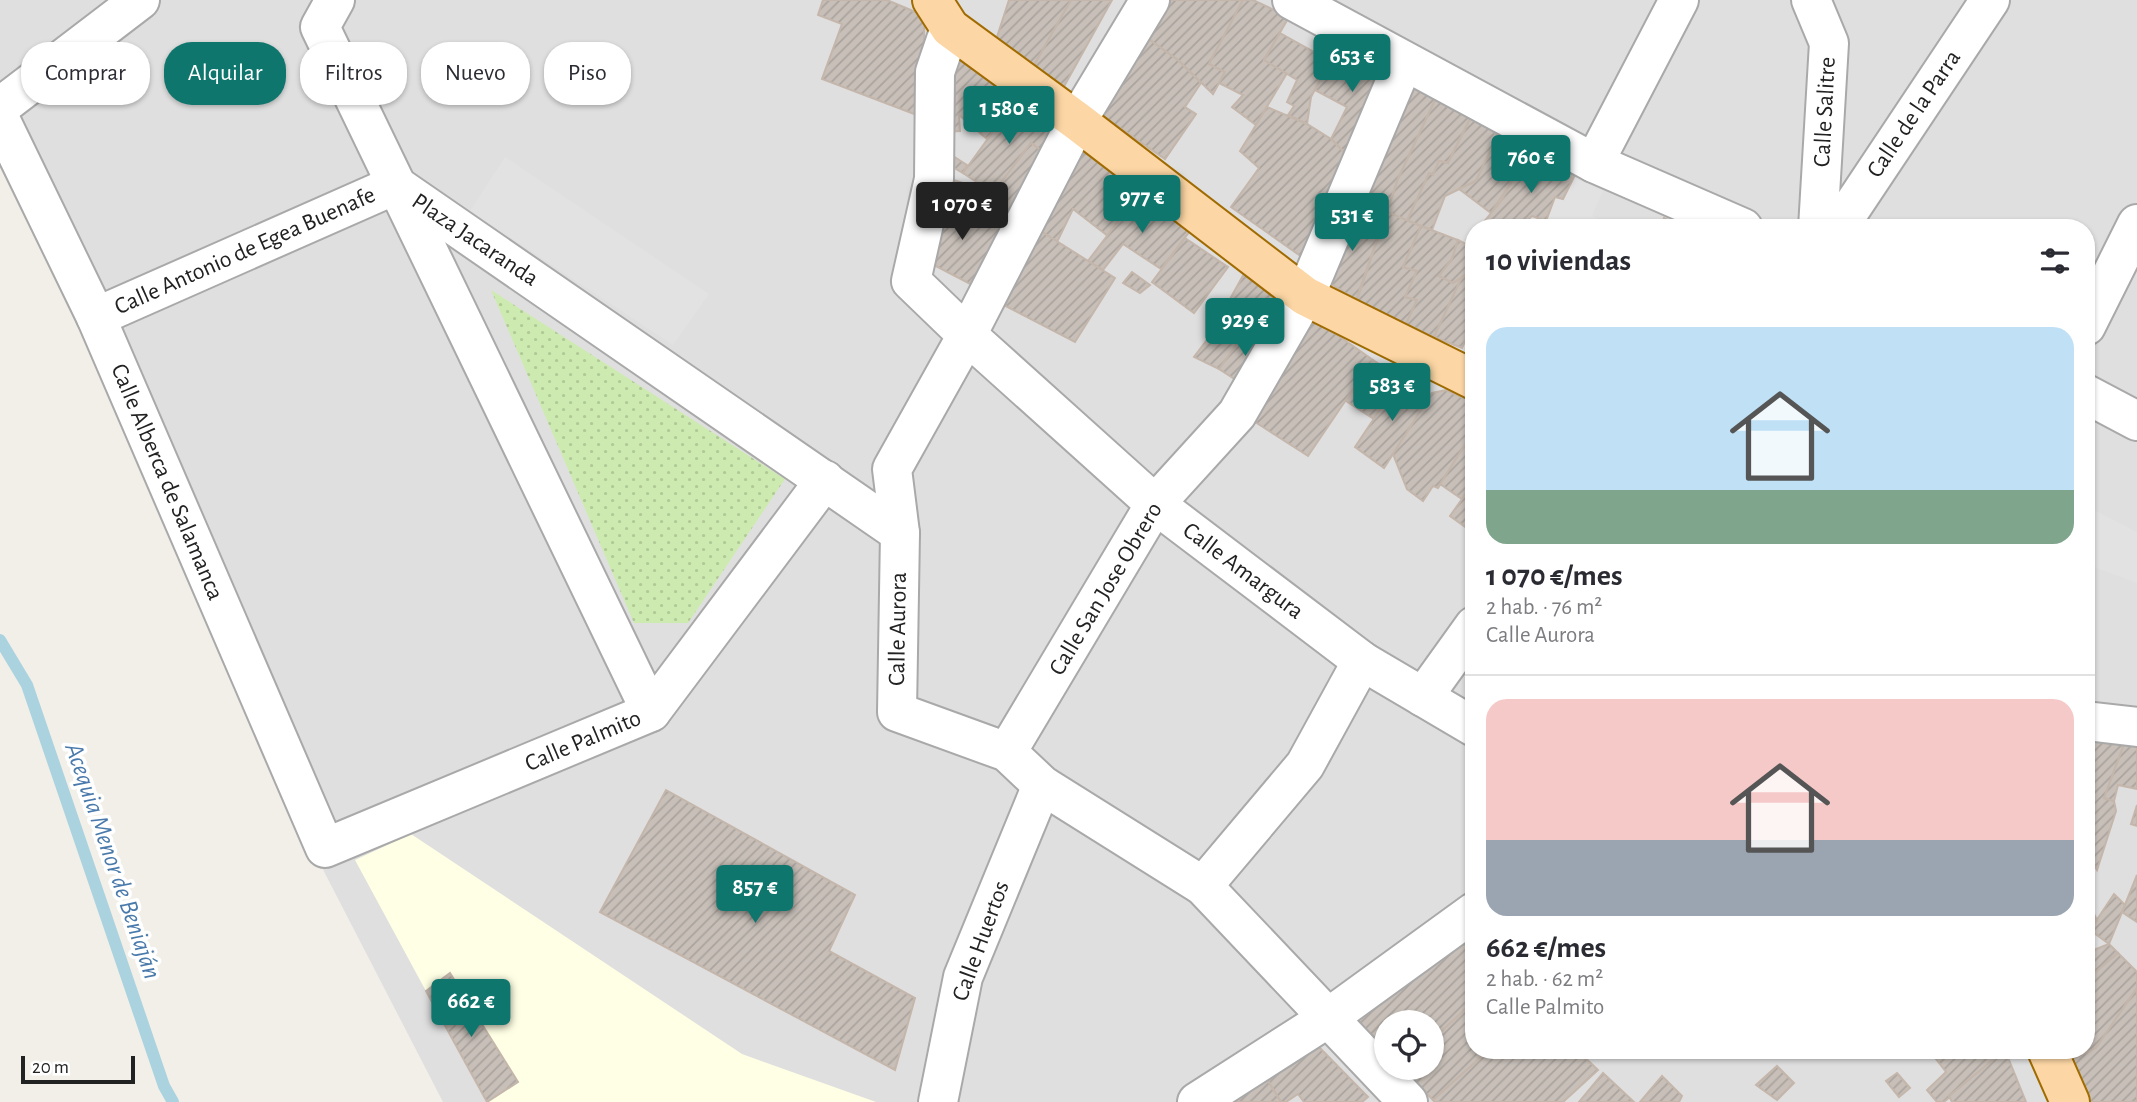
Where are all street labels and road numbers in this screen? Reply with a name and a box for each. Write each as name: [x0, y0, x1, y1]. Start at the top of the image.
street label: Calle de la Parra: [1863, 46, 1965, 182]
street label: Calle Salitre: [1810, 56, 1840, 168]
street label: Calle Antonio de Egea Buenafe: [111, 183, 379, 319]
street label: Plaza Jacaranda: [408, 189, 542, 291]
street label: Calle Alberca de Salamanca: [106, 360, 228, 604]
street label: Calle San Jose Obrero: [1045, 498, 1167, 680]
street label: Calle Amargura: [1178, 518, 1308, 624]
street label: Calle Aurora: [885, 572, 911, 686]
street label: Calle Palmito: [521, 706, 645, 776]
street label: Calle Huertos: [948, 878, 1014, 1004]

